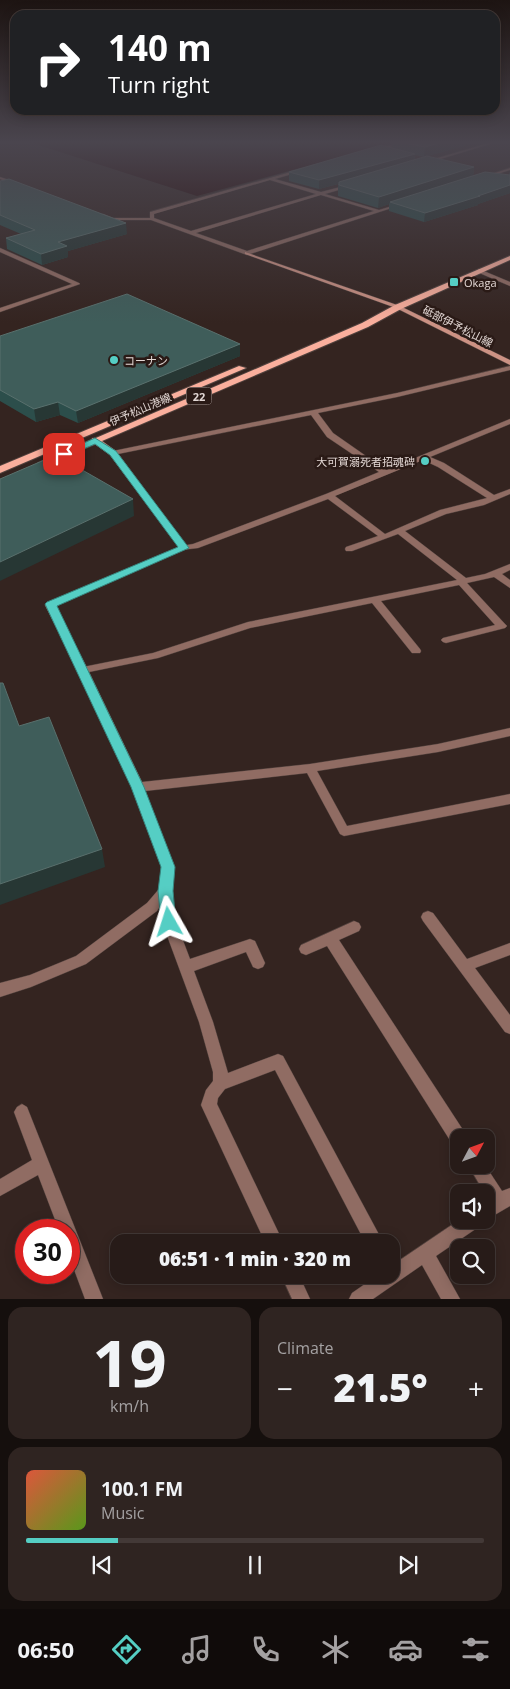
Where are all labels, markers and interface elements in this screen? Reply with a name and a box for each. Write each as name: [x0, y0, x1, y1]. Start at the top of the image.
text: 140 m: [108, 24, 212, 71]
icon: right: [25, 30, 90, 95]
text: Turn right: [108, 69, 210, 99]
place label: Okaga: [464, 275, 497, 290]
marker: Okaga: [448, 276, 460, 288]
street label: 砥部伊予松山線: [420, 302, 496, 350]
place label: コーナン: [124, 353, 168, 368]
marker: コーナン: [108, 354, 120, 366]
road number: 22: [186, 388, 212, 404]
street label: 伊予松山港線: [107, 389, 173, 429]
pin: [43, 433, 85, 475]
icon: arrive: [50, 440, 78, 468]
place label: 大可賀溺死者招魂碑: [316, 454, 415, 469]
marker: 大可賀溺死者招魂碑: [419, 455, 431, 467]
position arrow: [142, 895, 194, 947]
north arrow: [450, 1129, 495, 1174]
map controls: [450, 1129, 495, 1284]
button: sound: [450, 1184, 495, 1229]
speed limit sign: 30: [15, 1219, 80, 1284]
button: search: [450, 1239, 495, 1284]
text: 06:51 · 1 min · 320 m: [159, 1246, 351, 1272]
text: 19: [92, 1318, 167, 1406]
text: Climate: [277, 1337, 334, 1359]
text: 21.5°: [334, 1361, 427, 1413]
text: −: [277, 1369, 293, 1407]
text: +: [468, 1369, 484, 1407]
text: km/h: [110, 1395, 149, 1417]
text: 100.1 FM: [101, 1476, 183, 1502]
text: Music: [101, 1502, 145, 1524]
icon: previous: [88, 1551, 116, 1579]
icon: pause: [241, 1551, 269, 1579]
icon: next: [394, 1551, 422, 1579]
icon: directions: [109, 1632, 144, 1667]
icon: music: [179, 1632, 214, 1667]
icon: phone: [248, 1632, 283, 1667]
icon: climate: [318, 1632, 353, 1667]
icon: car: [388, 1632, 423, 1667]
icon: filters: [458, 1632, 493, 1667]
text: 06:50: [17, 1634, 74, 1664]

